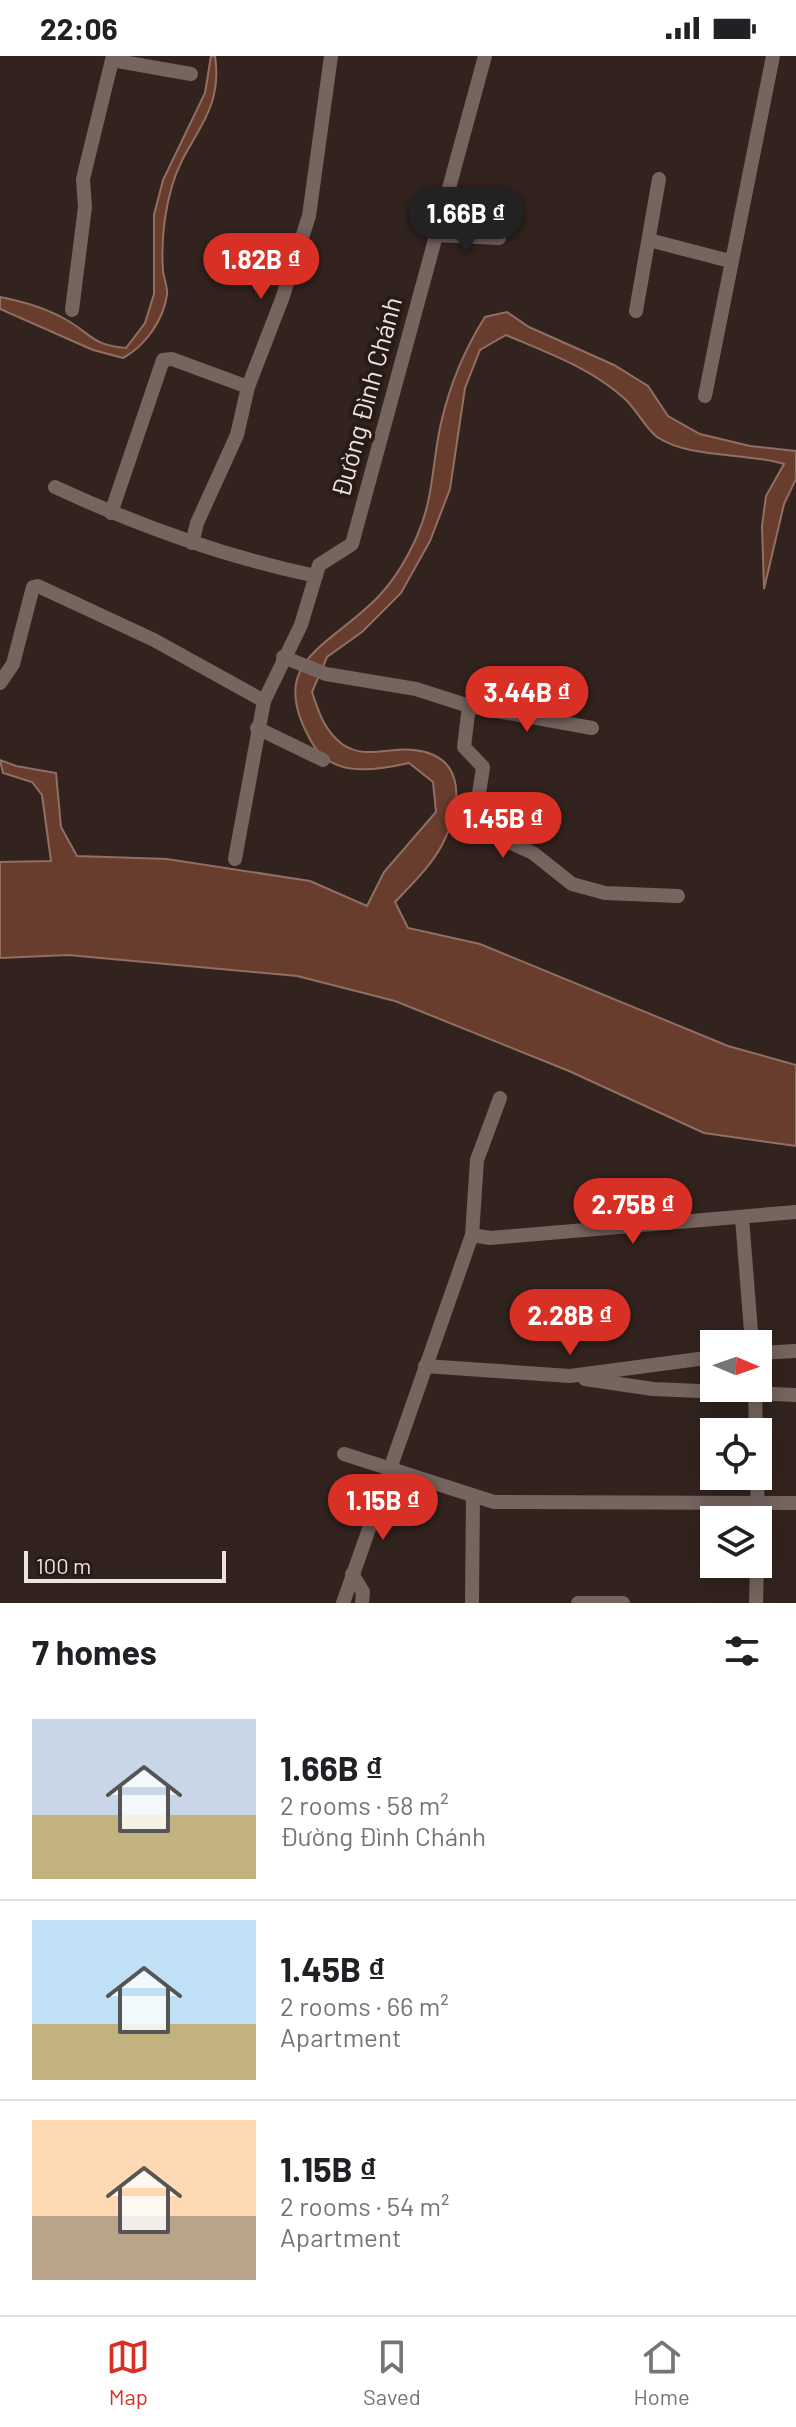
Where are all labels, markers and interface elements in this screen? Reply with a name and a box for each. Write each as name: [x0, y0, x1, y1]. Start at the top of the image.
text: 22:06: [40, 10, 118, 46]
pin: 1.66B ₫: [392, 187, 540, 255]
text: 1.66B ₫: [427, 197, 505, 228]
pin: 1.82B ₫: [187, 233, 335, 301]
text: 1.82B ₫: [221, 243, 301, 274]
street label: Đường Đình Chánh: [324, 293, 407, 500]
pin: 3.44B ₫: [453, 666, 601, 734]
text: 3.44B ₫: [483, 676, 571, 707]
pin: 1.45B ₫: [429, 792, 577, 860]
text: 1.45B ₫: [463, 802, 543, 833]
pin: 2.75B ₫: [559, 1178, 707, 1246]
text: 2.75B ₫: [591, 1188, 675, 1219]
pin: 2.28B ₫: [496, 1289, 644, 1357]
text: 2.28B ₫: [528, 1299, 612, 1330]
north arrow: [700, 1330, 772, 1402]
map controls: [700, 1330, 772, 1578]
button: locate: [700, 1418, 772, 1490]
pin: 1.15B ₫: [309, 1474, 457, 1542]
text: 1.15B ₫: [346, 1484, 420, 1515]
button: layers: [700, 1506, 772, 1578]
scale bar: [24, 1547, 226, 1583]
text: 100 m: [36, 1552, 91, 1578]
icon: filters: [720, 1629, 764, 1673]
text: 7 homes: [32, 1631, 157, 1672]
text: 1.66B ₫: [280, 1747, 383, 1788]
icon: home: [96, 1751, 192, 1847]
text: 2 rooms · 58 m²: [280, 1789, 449, 1820]
text: Đường Đình Chánh: [280, 1820, 486, 1851]
text: 1.45B ₫: [280, 1948, 385, 1989]
icon: home: [96, 1952, 192, 2048]
text: 2 rooms · 66 m²: [280, 1990, 449, 2021]
text: Apartment: [280, 2021, 401, 2052]
text: 1.15B ₫: [280, 2148, 377, 2189]
icon: home: [96, 2152, 192, 2248]
text: 2 rooms · 54 m²: [280, 2190, 450, 2221]
text: Apartment: [280, 2221, 401, 2252]
tab: Map: [106, 2335, 150, 2409]
tab: Saved: [363, 2335, 421, 2409]
tab: Home: [633, 2335, 690, 2409]

